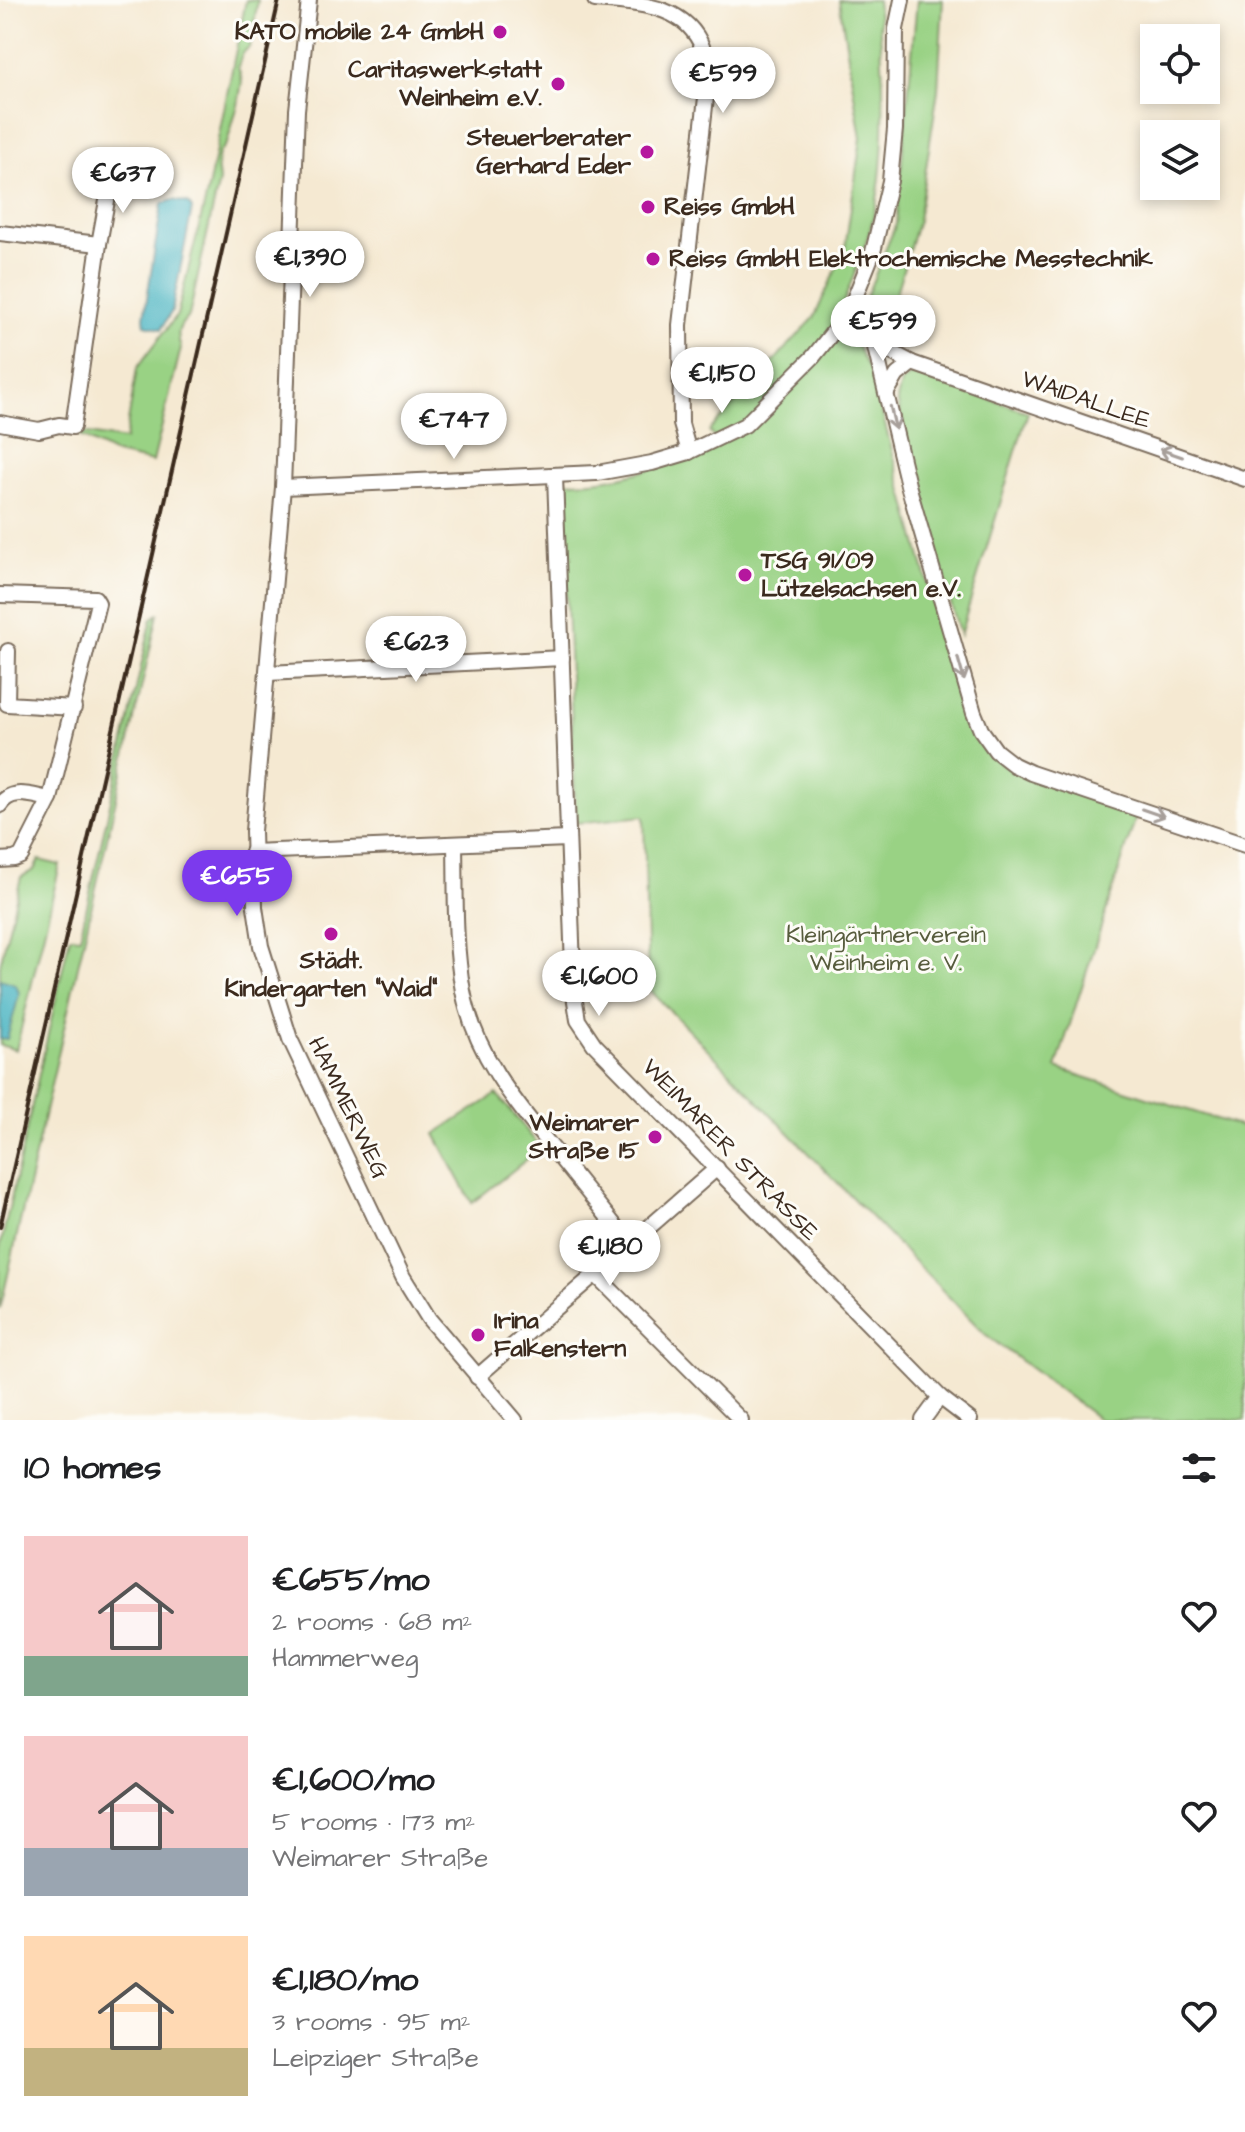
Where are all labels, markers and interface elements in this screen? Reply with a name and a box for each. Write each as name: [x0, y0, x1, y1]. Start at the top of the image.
place label: KATO mobile 24 GmbH: [235, 15, 484, 49]
marker: KATO mobile 24 GmbH: [491, 23, 509, 41]
map controls: [1140, 24, 1220, 200]
button: locate: [1140, 24, 1220, 104]
pin: €599: [676, 47, 770, 115]
place label: Caritaswerkstatt Weinheim e.V.: [348, 53, 542, 115]
text: €599: [689, 55, 757, 91]
marker: Caritaswerkstatt Weinheim e.V.: [549, 75, 567, 93]
button: layers: [1140, 120, 1220, 200]
place label: Steuerberater Gerhard Eder: [466, 121, 632, 183]
marker: Steuerberater Gerhard Eder: [638, 143, 656, 161]
pin: €637: [76, 147, 170, 215]
text: €637: [90, 155, 156, 191]
place label: Reiss GmbH: [664, 190, 795, 224]
marker: Reiss GmbH: [639, 198, 657, 216]
pin: €1,390: [245, 231, 375, 299]
text: €1,390: [273, 239, 347, 275]
place label: Reiss GmbH Elektrochemische Messtechnik: [669, 242, 1153, 276]
marker: Reiss GmbH Elektrochemische Messtechnik: [644, 250, 662, 268]
pin: €599: [836, 295, 930, 363]
text: €599: [849, 303, 917, 339]
pin: €1,150: [657, 347, 787, 415]
text: €1,150: [689, 355, 755, 391]
street label: WAIDALLEE: [1017, 362, 1155, 438]
pin: €747: [407, 393, 501, 461]
text: €747: [419, 401, 489, 437]
one-way arrow: [886, 405, 901, 431]
one-way arrow: [1159, 444, 1184, 459]
place label: TSG 91/09 Lützelsachsen e.V.: [760, 544, 961, 606]
marker: TSG 91/09 Lützelsachsen e.V.: [736, 566, 754, 584]
pin: €623: [369, 616, 463, 684]
text: €623: [383, 624, 449, 660]
one-way arrow: [954, 656, 969, 682]
one-way arrow: [1140, 807, 1165, 822]
pin: €655: [190, 850, 284, 918]
text: €655: [200, 858, 274, 894]
park label: Kleingärtnerverein Weinheim e. V.: [786, 918, 986, 980]
marker: Städt. Kindergarten "Waid": [322, 925, 340, 943]
place label: Städt. Kindergarten "Waid": [225, 944, 438, 1007]
pin: €1,600: [534, 950, 664, 1018]
text: €1,600: [560, 958, 638, 994]
street label: HAMMERWEG: [299, 1031, 397, 1185]
street label: WEIMARER STRASSE: [634, 1051, 826, 1249]
place label: Weimarer Straße 15: [528, 1106, 640, 1168]
marker: Weimarer Straße 15: [646, 1128, 664, 1146]
pin: €1,180: [545, 1220, 675, 1288]
text: €1,180: [577, 1228, 643, 1264]
place label: Irina Falkenstern: [494, 1304, 626, 1366]
marker: Irina Falkenstern: [469, 1326, 487, 1344]
text: 10 homes: [24, 1444, 161, 1492]
icon: filters: [1177, 1446, 1221, 1490]
text: €655/mo: [272, 1556, 430, 1604]
icon: home: [88, 1568, 184, 1664]
icon: heart: [1177, 1594, 1221, 1638]
text: 2 rooms · 68 m²: [272, 1604, 472, 1640]
text: Hammerweg: [272, 1640, 418, 1676]
text: €1,600/mo: [272, 1756, 435, 1804]
icon: home: [88, 1768, 184, 1864]
icon: heart: [1177, 1794, 1221, 1838]
text: 5 rooms · 173 m²: [272, 1804, 475, 1840]
text: Weimarer Straße: [272, 1840, 488, 1876]
text: €1,180/mo: [272, 1956, 418, 2004]
icon: home: [88, 1968, 184, 2064]
icon: heart: [1177, 1994, 1221, 2038]
text: 3 rooms · 95 m²: [272, 2004, 471, 2040]
text: Leipziger Straße: [272, 2040, 479, 2076]

